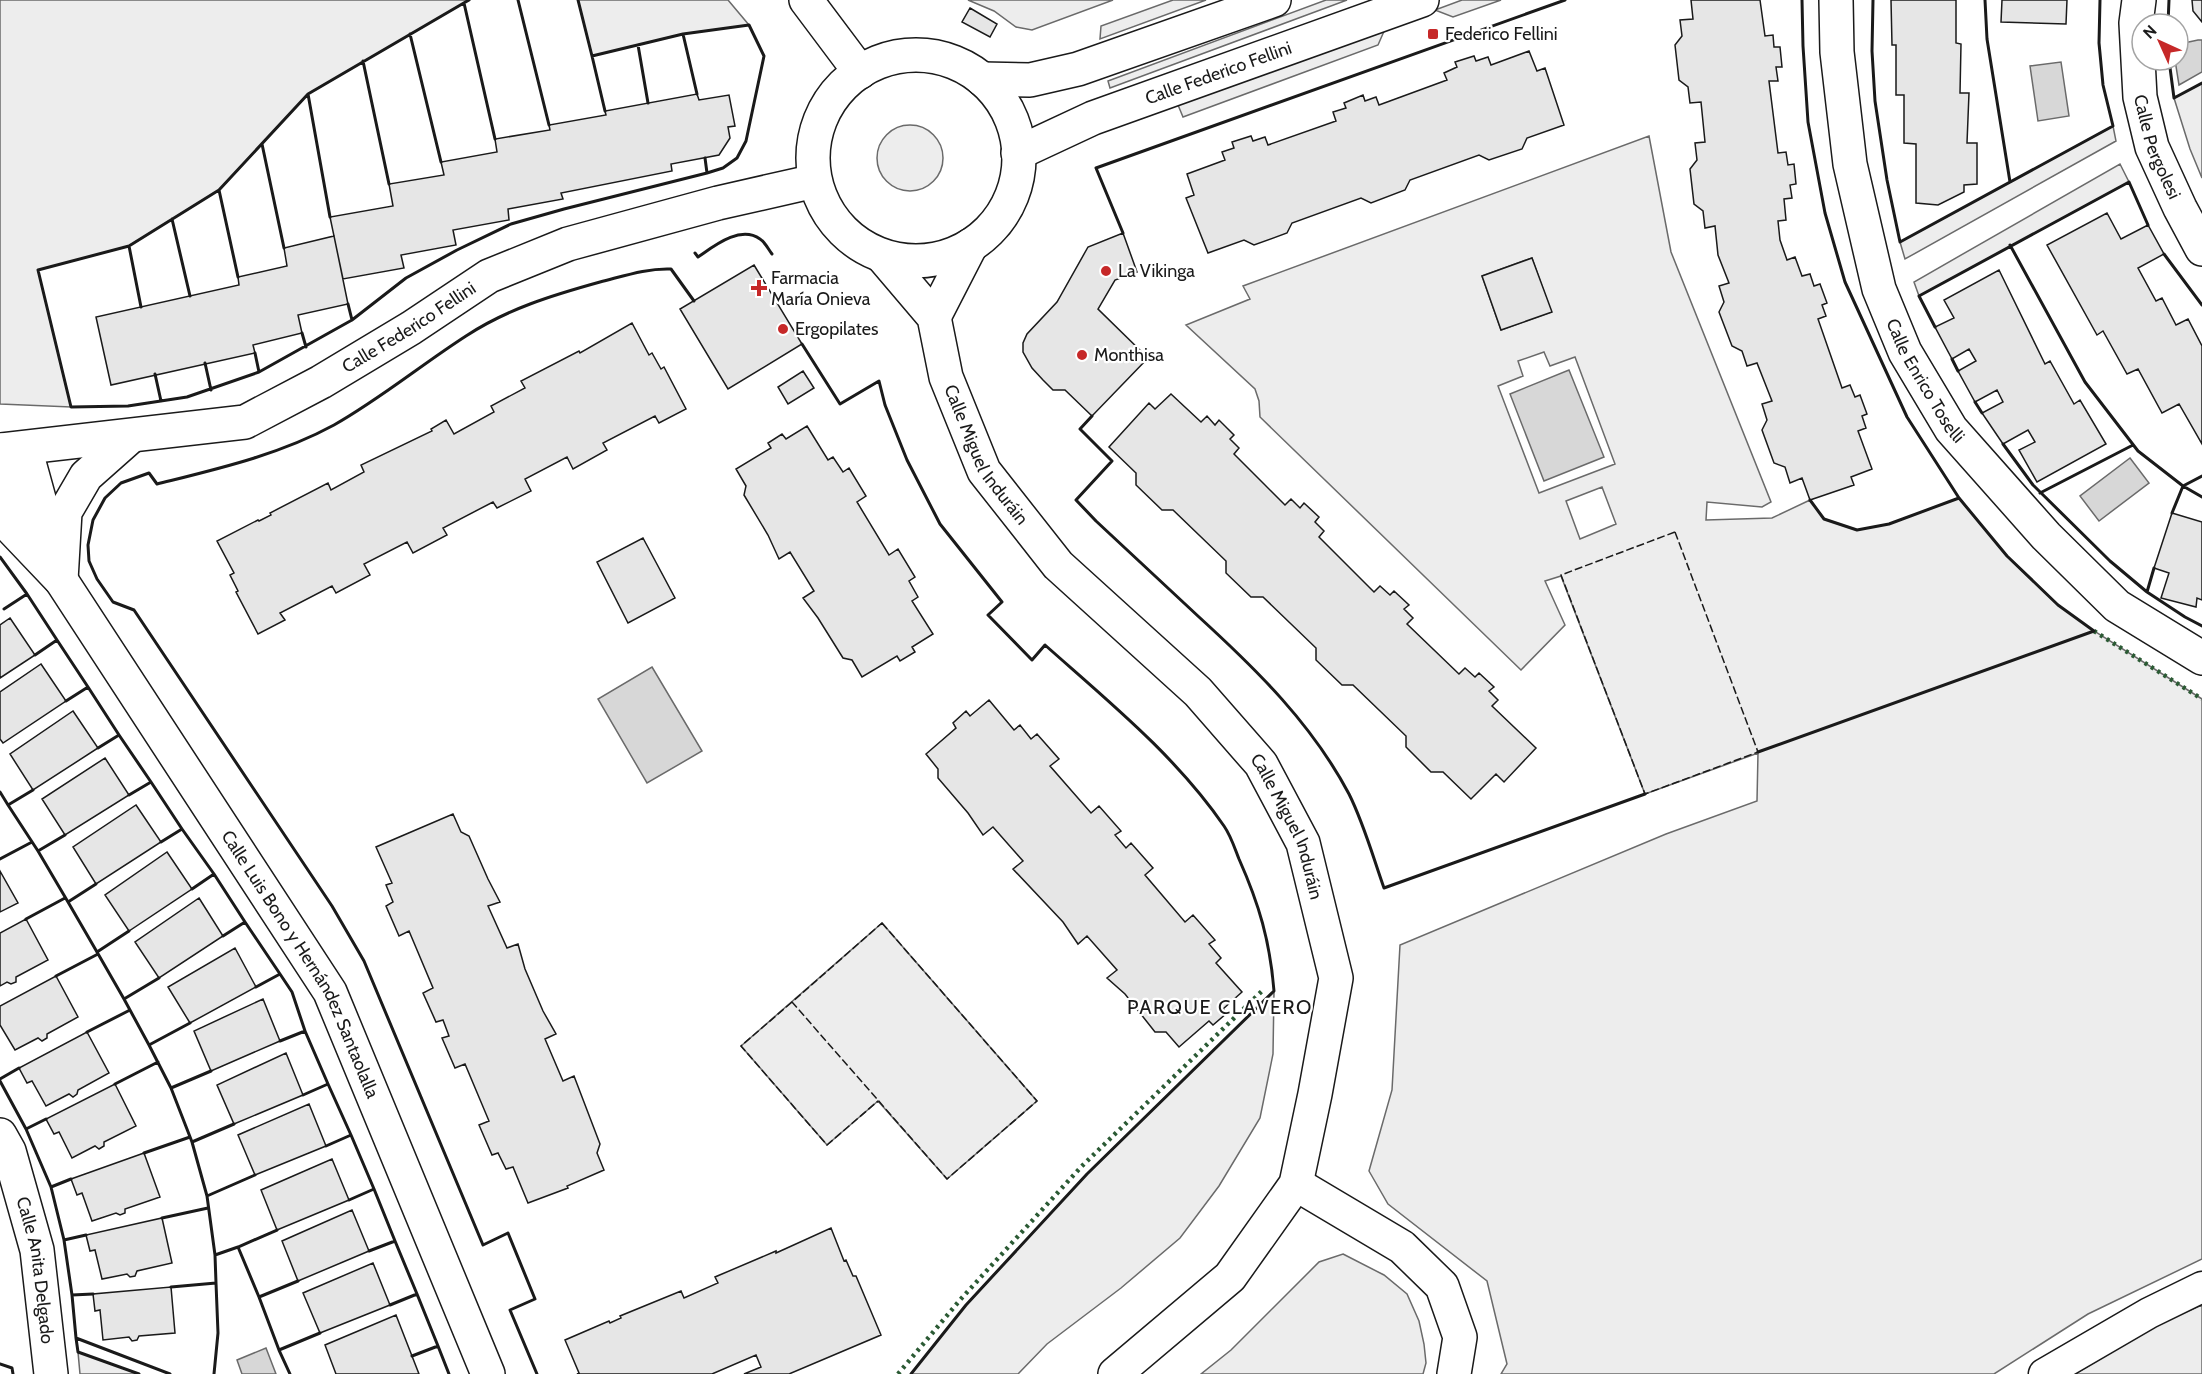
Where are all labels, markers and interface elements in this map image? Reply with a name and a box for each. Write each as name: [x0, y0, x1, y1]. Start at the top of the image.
north arrow: [2130, 12, 2190, 72]
text: N: [2139, 21, 2160, 42]
place label: Federico Fellini: [1445, 23, 1558, 45]
marker: Federico Fellini: [1426, 27, 1440, 41]
street label: Calle Federico Fellini: [1142, 37, 1295, 109]
street label: Calle Pergolesi: [2129, 92, 2185, 203]
place label: La Vikinga: [1118, 260, 1195, 282]
marker: La Vikinga: [1099, 264, 1113, 278]
place label: Farmacia María Onieva: [771, 267, 871, 310]
street label: Calle Federico Fellini: [338, 277, 480, 378]
marker: Farmacia María Onieva: [752, 281, 766, 295]
street label: Calle Enrico Toselli: [1881, 315, 1969, 448]
place label: Ergopilates: [795, 318, 878, 340]
marker: Ergopilates: [776, 322, 790, 336]
place label: Monthisa: [1094, 344, 1164, 366]
marker: Monthisa: [1075, 348, 1089, 362]
street label: Calle Miguel Induráin: [939, 381, 1033, 529]
street label: Calle Miguel Induráin: [1246, 749, 1327, 902]
street label: Calle Luis Bono y Hernández Santaolalla: [216, 826, 384, 1102]
district label: PARQUE CLAVERO: [1127, 995, 1313, 1019]
street label: Calle Anita Delgado: [11, 1194, 59, 1345]

